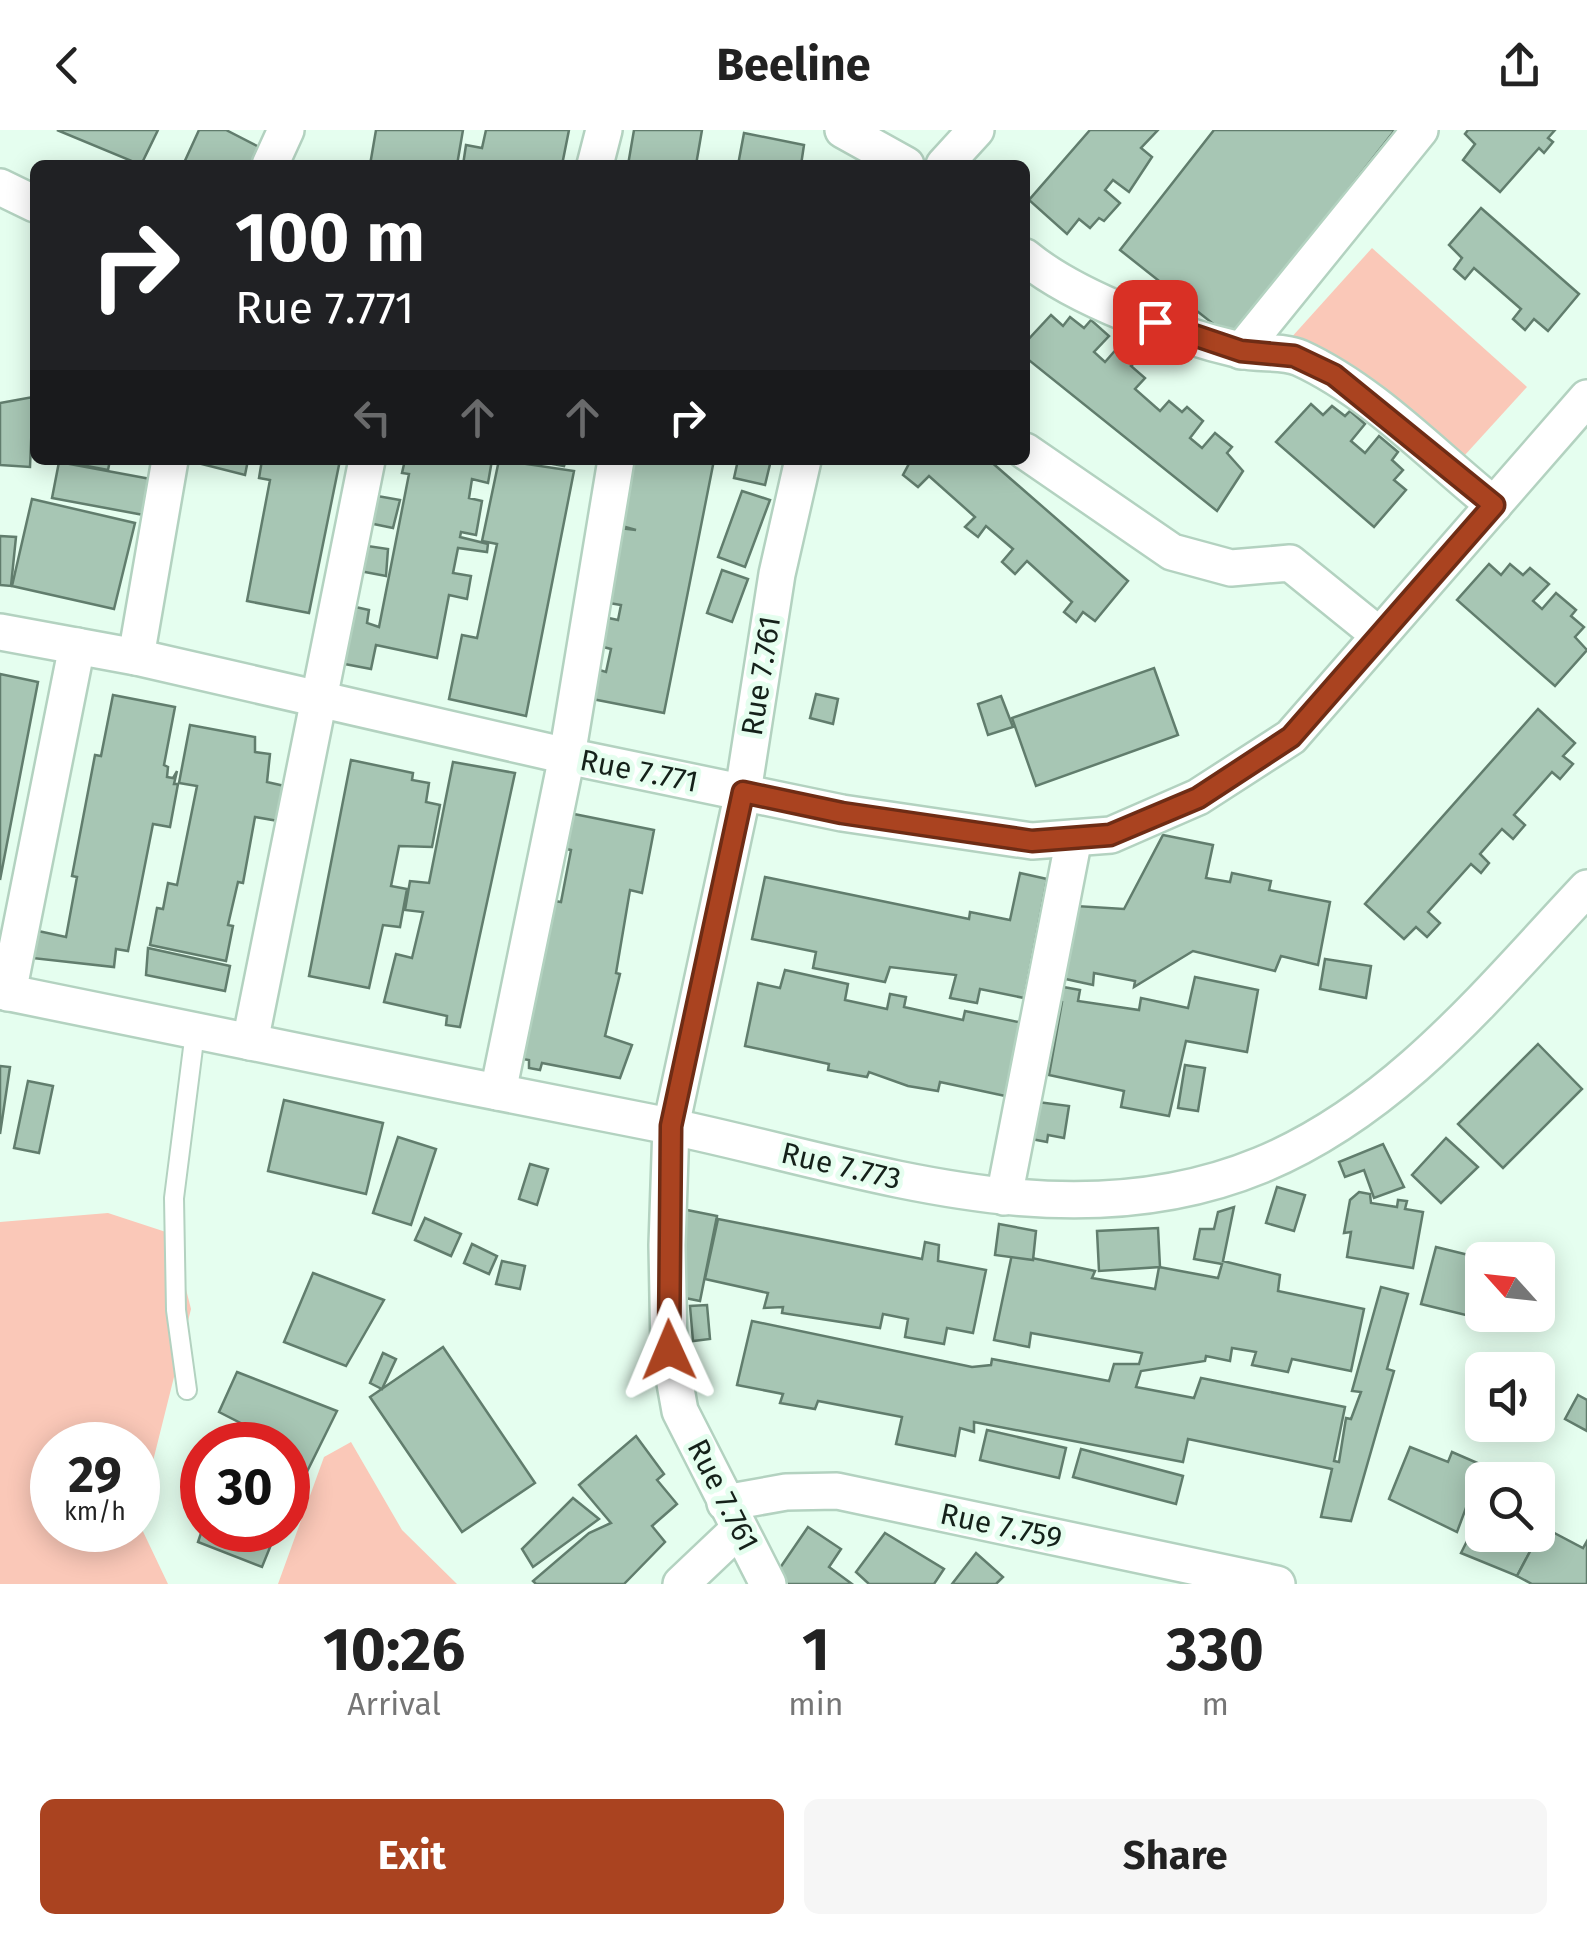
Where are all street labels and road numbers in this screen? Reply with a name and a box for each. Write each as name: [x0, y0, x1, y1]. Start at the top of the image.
street label: Rue 7.761: [734, 614, 788, 738]
street label: Rue 7.771: [577, 742, 701, 800]
street label: Rue 7.773: [778, 1135, 904, 1197]
street label: Rue 7.761: [680, 1433, 766, 1557]
street label: Rue 7.759: [937, 1496, 1065, 1556]

